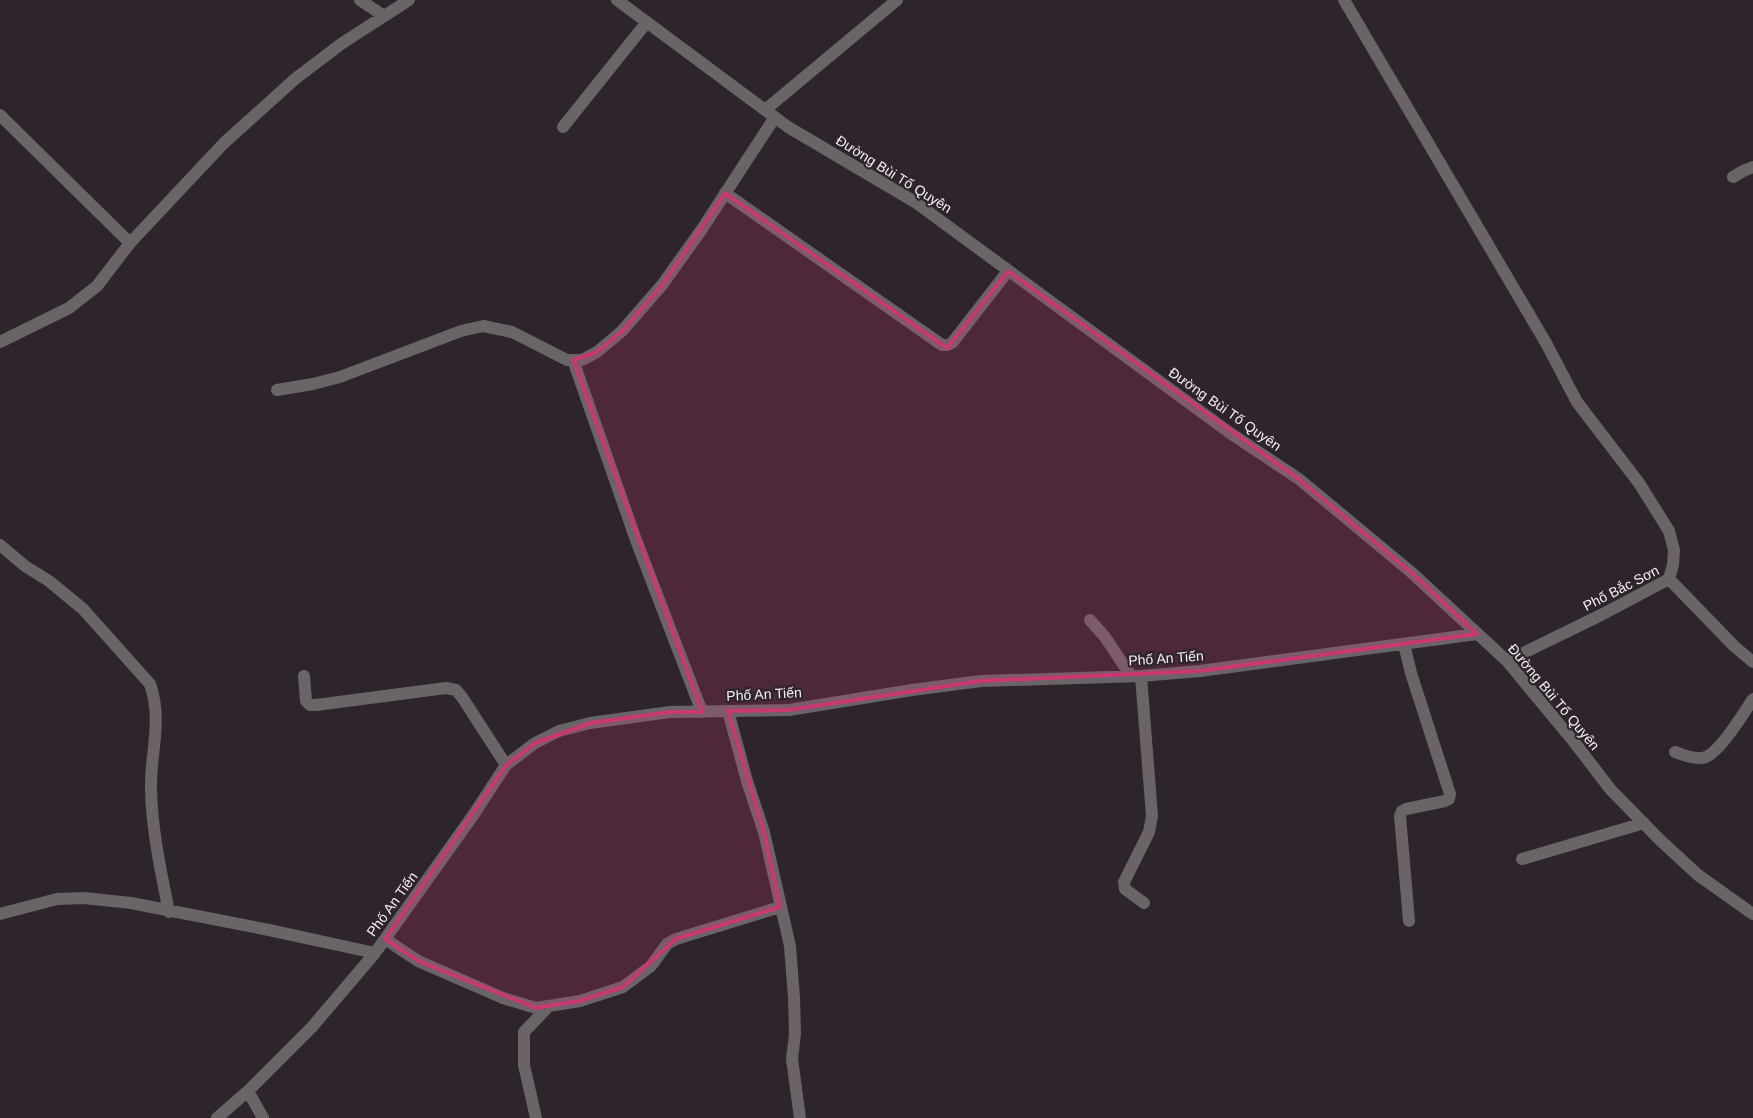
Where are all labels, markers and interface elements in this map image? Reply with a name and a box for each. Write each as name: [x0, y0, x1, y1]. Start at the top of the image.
street label: Đường Bùi Tố Quyên: [833, 132, 955, 216]
street label: Đường Bùi Tố Quyên: [1166, 364, 1284, 454]
street label: Phố Bắc Sơn: [1580, 562, 1662, 614]
street label: Đường Bùi Tố Quyên: [1505, 641, 1603, 753]
street label: Phố An Tiến: [1128, 647, 1204, 669]
street label: Phố An Tiến: [726, 684, 802, 704]
street label: Phố An Tiến: [363, 869, 421, 939]

